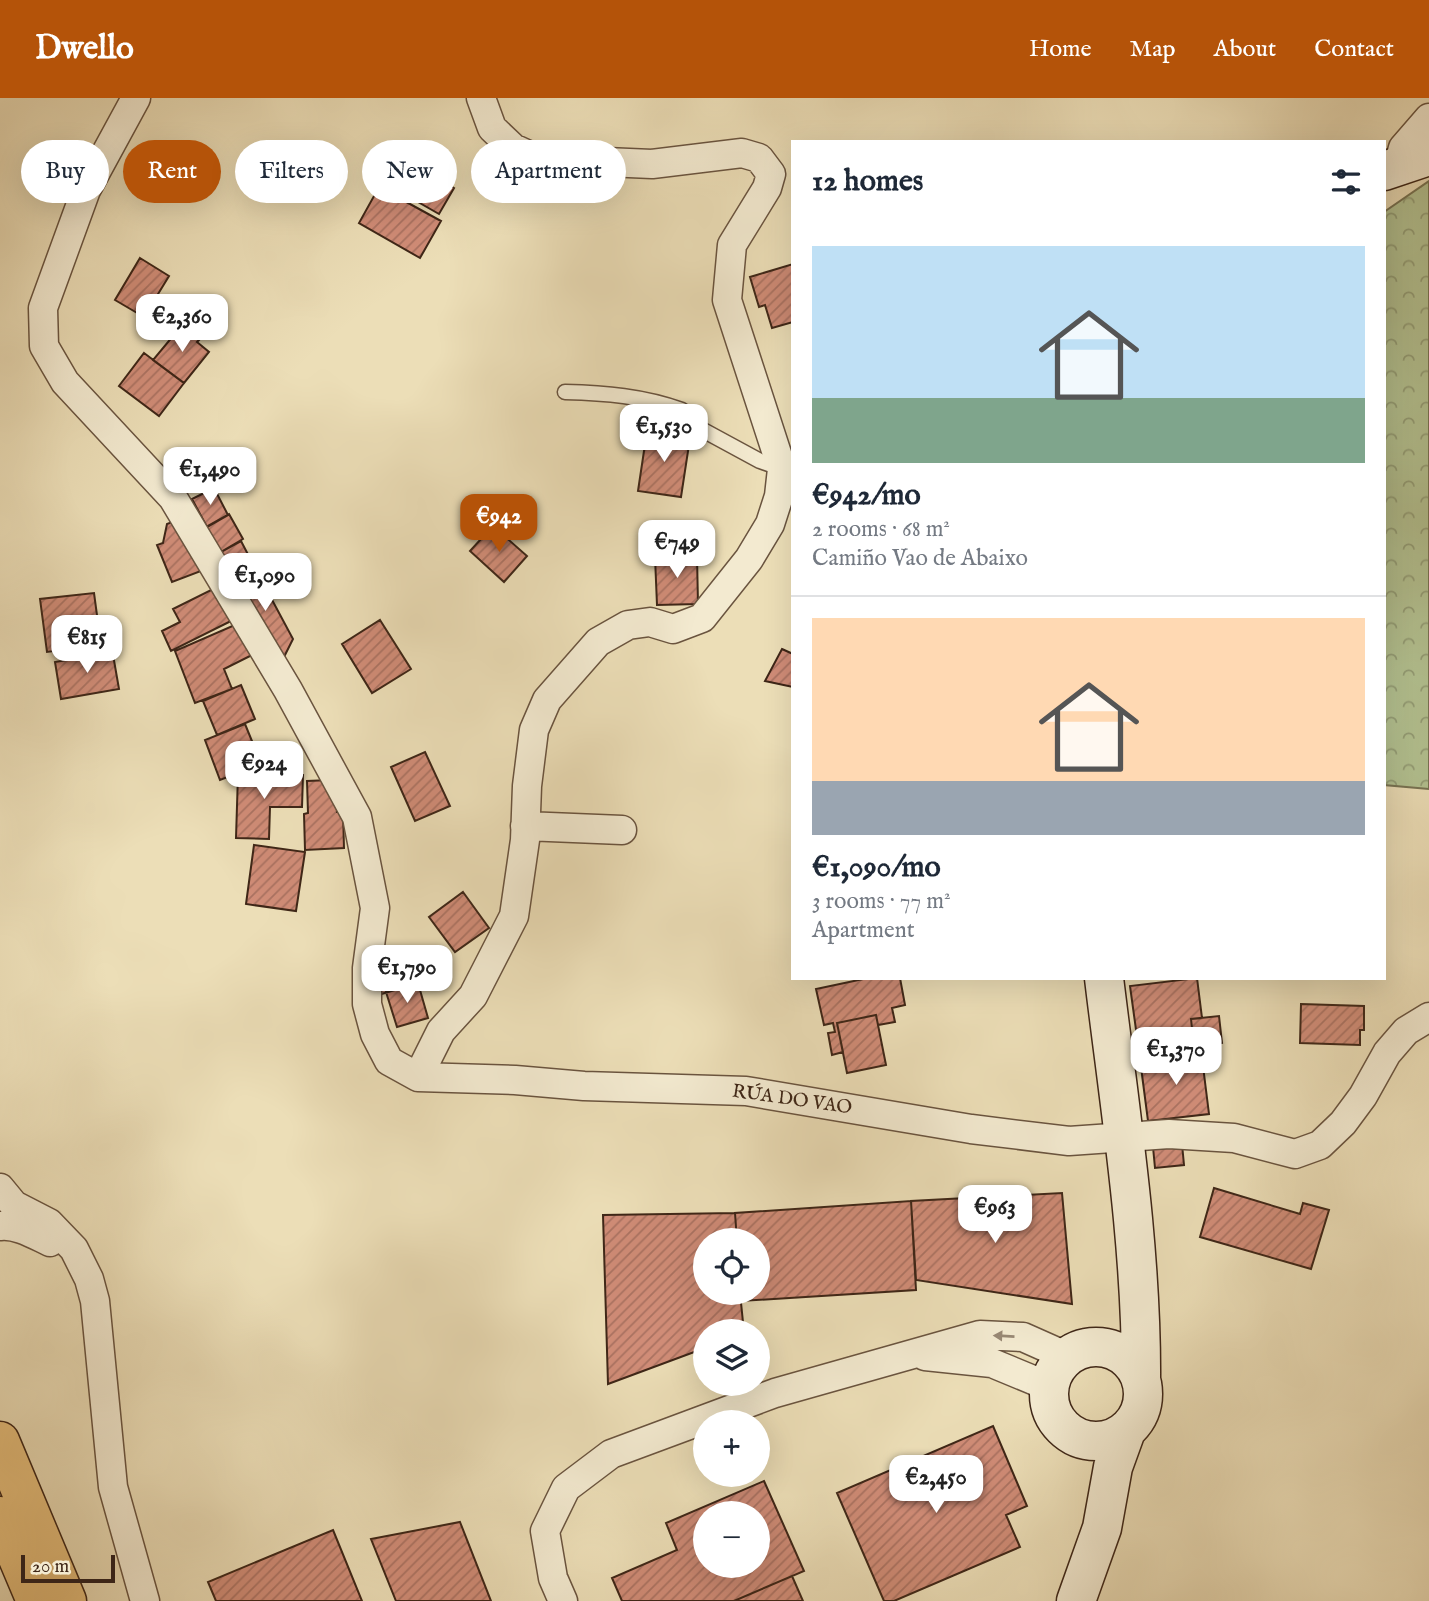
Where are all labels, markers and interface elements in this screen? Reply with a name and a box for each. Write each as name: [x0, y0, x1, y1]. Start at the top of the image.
text: Dwello: [35, 28, 134, 70]
text: Home: [1029, 34, 1092, 65]
text: Map: [1130, 34, 1176, 65]
text: About: [1214, 34, 1276, 65]
text: Contact: [1314, 34, 1394, 65]
chip: Buy: [21, 140, 109, 203]
chip: Rent: [123, 140, 221, 203]
chip: Filters: [235, 140, 348, 203]
chip: New: [362, 140, 457, 203]
chip: Apartment: [471, 140, 626, 203]
text: 12 homes: [812, 163, 923, 201]
icon: filters: [1327, 163, 1365, 201]
icon: home: [1026, 292, 1152, 418]
pin: €2,360: [125, 294, 239, 354]
text: €2,360: [152, 302, 212, 331]
pin: €1,530: [607, 404, 721, 464]
text: €1,530: [636, 412, 692, 441]
pin: €1,490: [153, 448, 267, 507]
text: €1,490: [179, 455, 241, 484]
text: €942/mo: [812, 477, 921, 515]
pin: €942: [458, 494, 540, 554]
text: €942: [476, 502, 522, 531]
text: 2 rooms · 68 m²: [812, 515, 950, 544]
pin: €749: [636, 520, 718, 580]
text: €749: [654, 528, 700, 557]
text: Camiño Vao de Abaixo: [812, 544, 1028, 573]
pin: €1,090: [208, 554, 322, 613]
text: €1,090: [235, 561, 295, 590]
pin: €815: [46, 616, 128, 675]
text: €815: [67, 623, 107, 652]
icon: home: [1026, 664, 1152, 790]
pin: €924: [223, 742, 305, 801]
text: €924: [241, 749, 287, 778]
text: €1,090/mo: [812, 849, 941, 887]
text: 3 rooms · 77 m²: [812, 887, 951, 916]
text: Apartment: [812, 916, 915, 945]
pin: €1,790: [350, 946, 464, 1005]
text: €1,790: [377, 953, 437, 982]
pin: €1,370: [1119, 1028, 1233, 1087]
text: €1,370: [1147, 1035, 1205, 1064]
street label: RÚA DO VAO: [730, 1080, 854, 1120]
pin: €963: [954, 1186, 1036, 1245]
text: €963: [974, 1193, 1016, 1222]
map controls: [693, 1228, 770, 1578]
button: locate: [693, 1228, 770, 1305]
button: layers: [693, 1319, 770, 1396]
one-way arrow: [993, 1331, 1015, 1342]
button: +: [693, 1410, 770, 1487]
pin: €2,450: [879, 1456, 993, 1515]
text: €2,450: [905, 1463, 967, 1492]
button: −: [693, 1501, 770, 1578]
scale bar: [21, 1552, 116, 1584]
text: 20 m: [32, 1555, 69, 1579]

